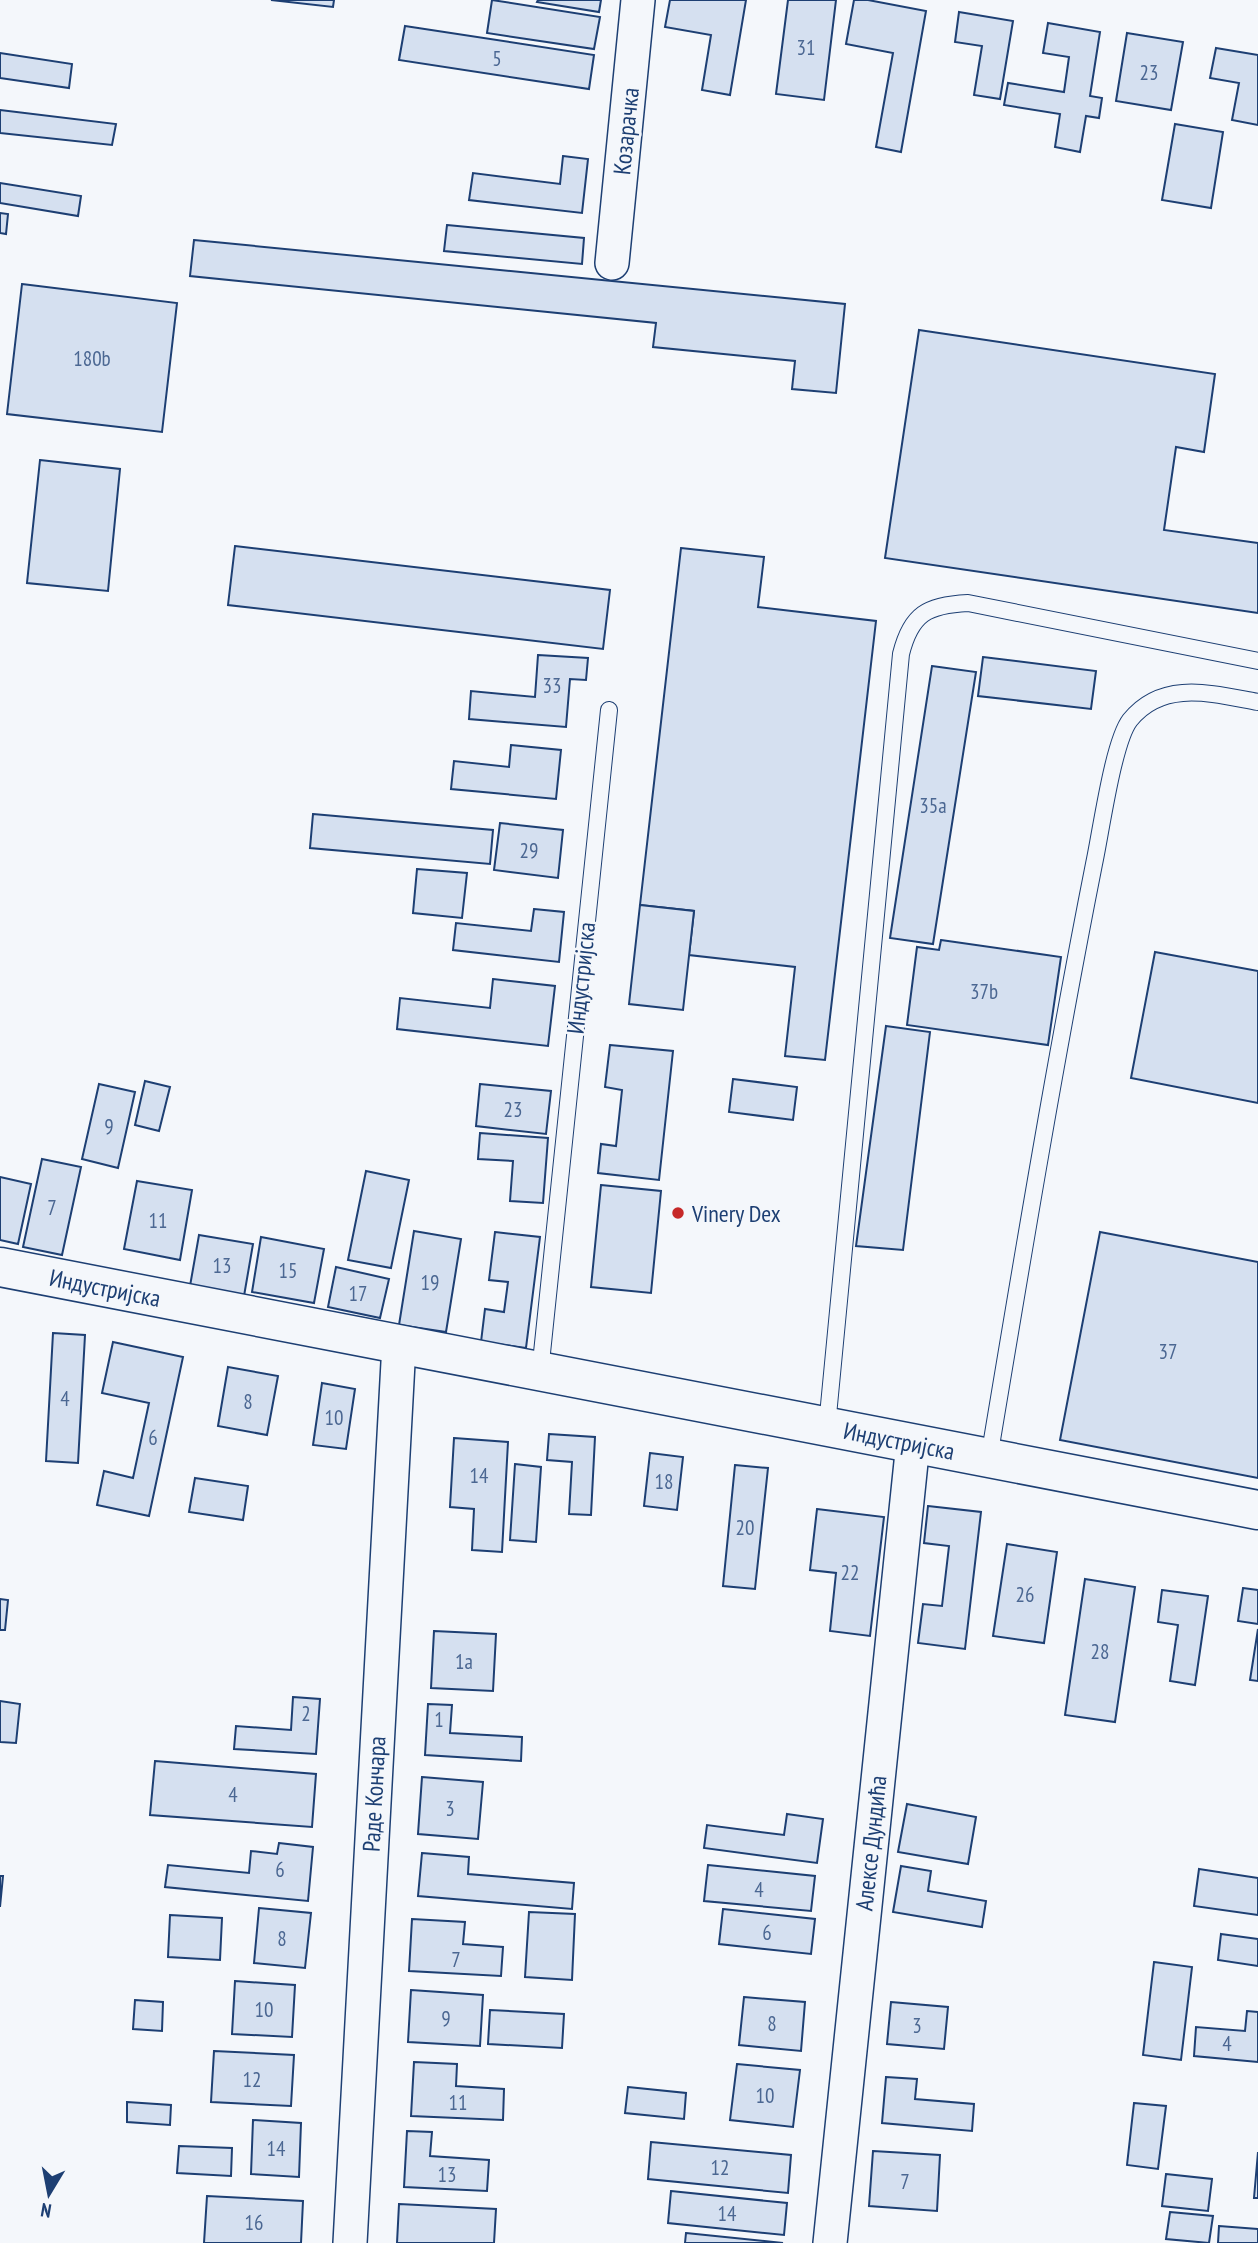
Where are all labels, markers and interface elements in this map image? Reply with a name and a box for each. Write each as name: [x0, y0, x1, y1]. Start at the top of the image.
house number: 31: [797, 34, 815, 61]
house number: 5: [492, 45, 502, 72]
house number: 23: [1140, 59, 1158, 86]
street label: Козарачка: [606, 86, 646, 176]
house number: 180b: [73, 345, 111, 372]
house number: 33: [543, 672, 561, 699]
house number: 35a: [919, 792, 947, 819]
house number: 29: [520, 837, 538, 864]
street label: Индустријска: [560, 920, 602, 1036]
house number: 37b: [970, 978, 998, 1005]
house number: 23: [504, 1096, 522, 1123]
house number: 9: [104, 1113, 114, 1140]
house number: 7: [47, 1194, 57, 1221]
place label: Vinery Dex: [691, 1198, 781, 1229]
marker: Vinery Dex: [670, 1205, 686, 1221]
house number: 11: [149, 1207, 167, 1234]
house number: 13: [213, 1252, 231, 1279]
house number: 15: [279, 1257, 297, 1284]
street label: Индустријска: [47, 1262, 163, 1314]
house number: 19: [421, 1269, 439, 1296]
house number: 17: [349, 1280, 367, 1307]
house number: 37: [1159, 1338, 1177, 1365]
house number: 4: [60, 1385, 70, 1412]
house number: 8: [243, 1388, 253, 1415]
house number: 10: [325, 1404, 343, 1431]
street label: Индустријска: [841, 1415, 957, 1467]
house number: 6: [148, 1424, 158, 1451]
house number: 14: [470, 1462, 489, 1489]
house number: 18: [655, 1468, 673, 1495]
house number: 20: [736, 1514, 754, 1541]
house number: 22: [841, 1559, 859, 1586]
house number: 26: [1016, 1581, 1034, 1608]
house number: 28: [1091, 1638, 1109, 1665]
house number: 1a: [455, 1648, 473, 1675]
house number: 2: [301, 1700, 311, 1727]
house number: 1: [434, 1706, 444, 1733]
street label: Раде Кончара: [355, 1735, 393, 1853]
street label: Алексе Дундића: [848, 1774, 894, 1912]
house number: 4: [228, 1781, 238, 1808]
house number: 3: [445, 1795, 455, 1822]
house number: 6: [275, 1856, 285, 1883]
house number: 4: [754, 1876, 764, 1903]
house number: 6: [762, 1919, 772, 1946]
house number: 8: [277, 1925, 287, 1952]
house number: 7: [451, 1946, 461, 1973]
house number: 10: [255, 1996, 273, 2023]
house number: 9: [441, 2005, 451, 2032]
house number: 8: [767, 2010, 777, 2037]
house number: 3: [912, 2012, 922, 2039]
house number: 4: [1222, 2030, 1232, 2057]
house number: 12: [243, 2066, 261, 2093]
house number: 10: [756, 2082, 774, 2109]
house number: 11: [449, 2089, 467, 2116]
house number: 14: [267, 2135, 286, 2162]
house number: 12: [711, 2154, 729, 2181]
north arrow: [14, 2159, 84, 2229]
house number: 13: [438, 2161, 456, 2188]
house number: 7: [900, 2168, 910, 2195]
text: N: [39, 2198, 53, 2223]
house number: 14: [718, 2200, 737, 2227]
house number: 16: [245, 2209, 263, 2236]

